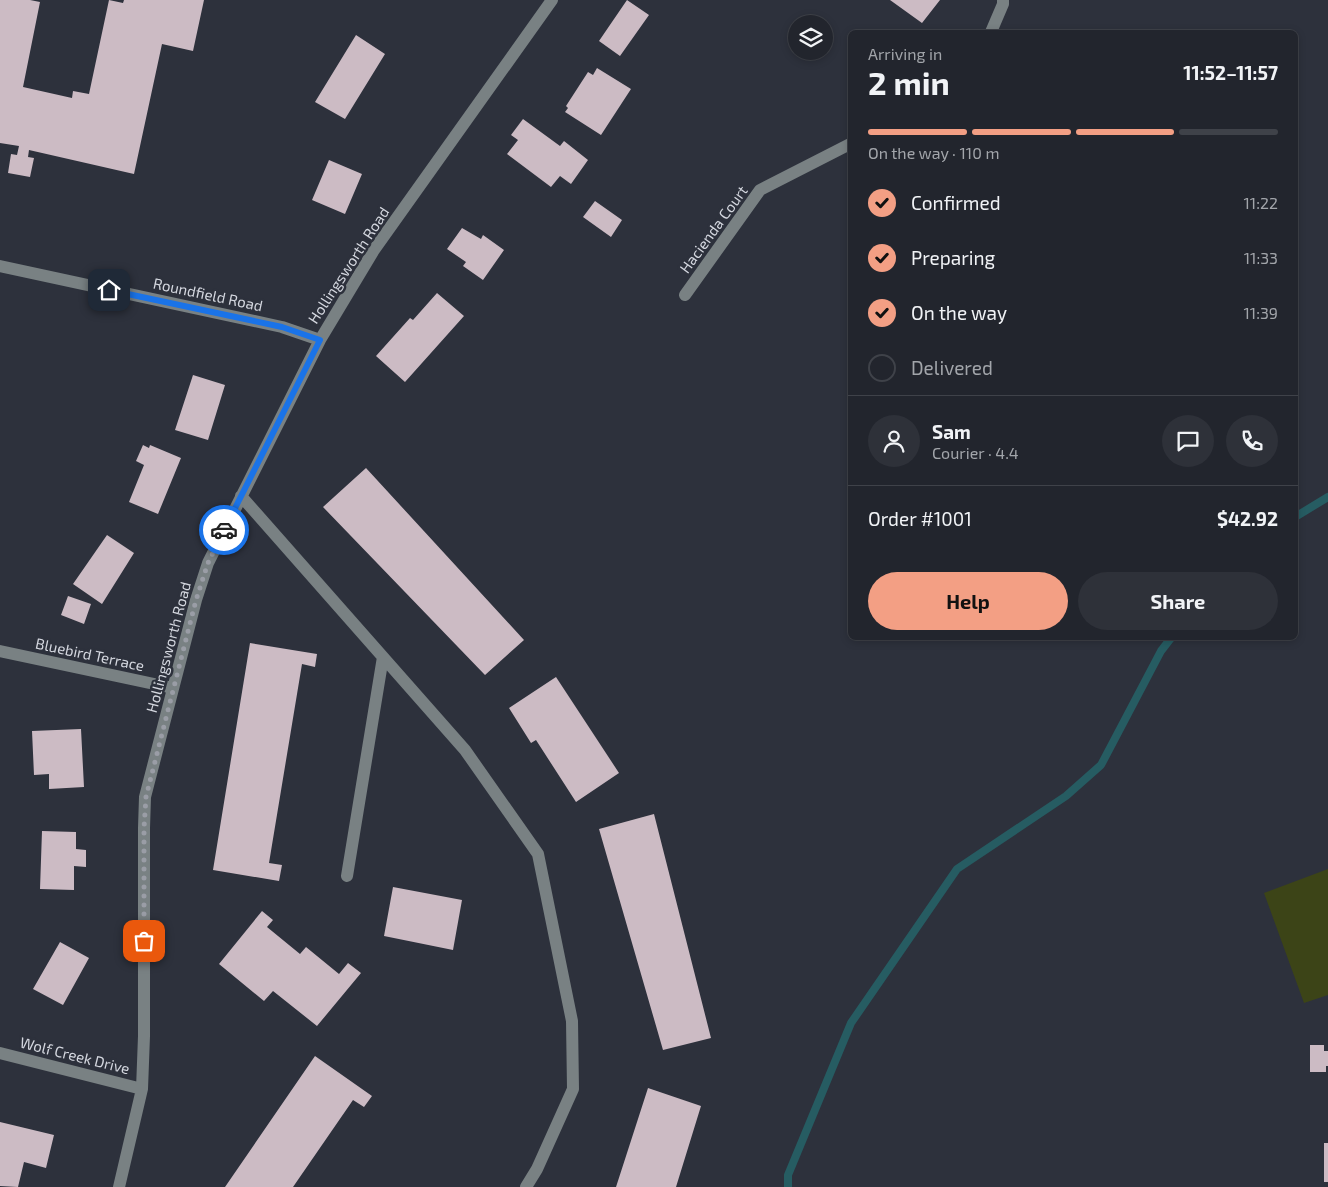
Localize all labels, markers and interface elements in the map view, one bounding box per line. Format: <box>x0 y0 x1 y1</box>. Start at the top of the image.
map controls <box>788 15 833 60</box>
button: layers <box>788 15 833 60</box>
text: Arriving in <box>868 44 942 63</box>
text: 11:52–11:57 <box>1183 61 1278 84</box>
text: 2 min <box>868 63 950 101</box>
text: On the way · 110 m <box>868 143 999 162</box>
street label: Hacienda Court <box>675 182 751 276</box>
icon: check <box>868 189 896 217</box>
text: Confirmed <box>911 191 1001 214</box>
text: 11:22 <box>1244 193 1278 212</box>
street label: Hollingsworth Road <box>304 203 392 327</box>
icon: check <box>868 244 896 272</box>
text: Preparing <box>911 246 995 269</box>
text: 11:33 <box>1244 248 1278 267</box>
pin <box>88 269 130 311</box>
street label: Roundfield Road <box>152 274 264 314</box>
icon: home <box>95 276 123 304</box>
icon: check <box>868 299 896 327</box>
text: On the way <box>911 301 1007 324</box>
text: 11:39 <box>1243 303 1278 322</box>
text: Delivered <box>911 356 993 379</box>
button: person <box>868 415 920 467</box>
button: chat <box>1162 415 1214 467</box>
button: phone <box>1226 415 1278 467</box>
text: Sam <box>932 420 971 443</box>
text: Courier · 4.4 <box>932 443 1019 462</box>
courier <box>199 505 249 555</box>
text: Order #1001 <box>868 507 972 530</box>
text: $42.92 <box>1217 507 1278 530</box>
icon: car <box>210 516 238 544</box>
button: Help <box>868 572 1068 630</box>
button: Share <box>1078 572 1278 630</box>
street label: Hollingsworth Road <box>142 579 194 715</box>
street label: Bluebird Terrace <box>34 634 146 674</box>
pin <box>123 920 165 962</box>
icon: bag <box>130 927 158 955</box>
street label: Wolf Creek Drive <box>18 1033 132 1077</box>

